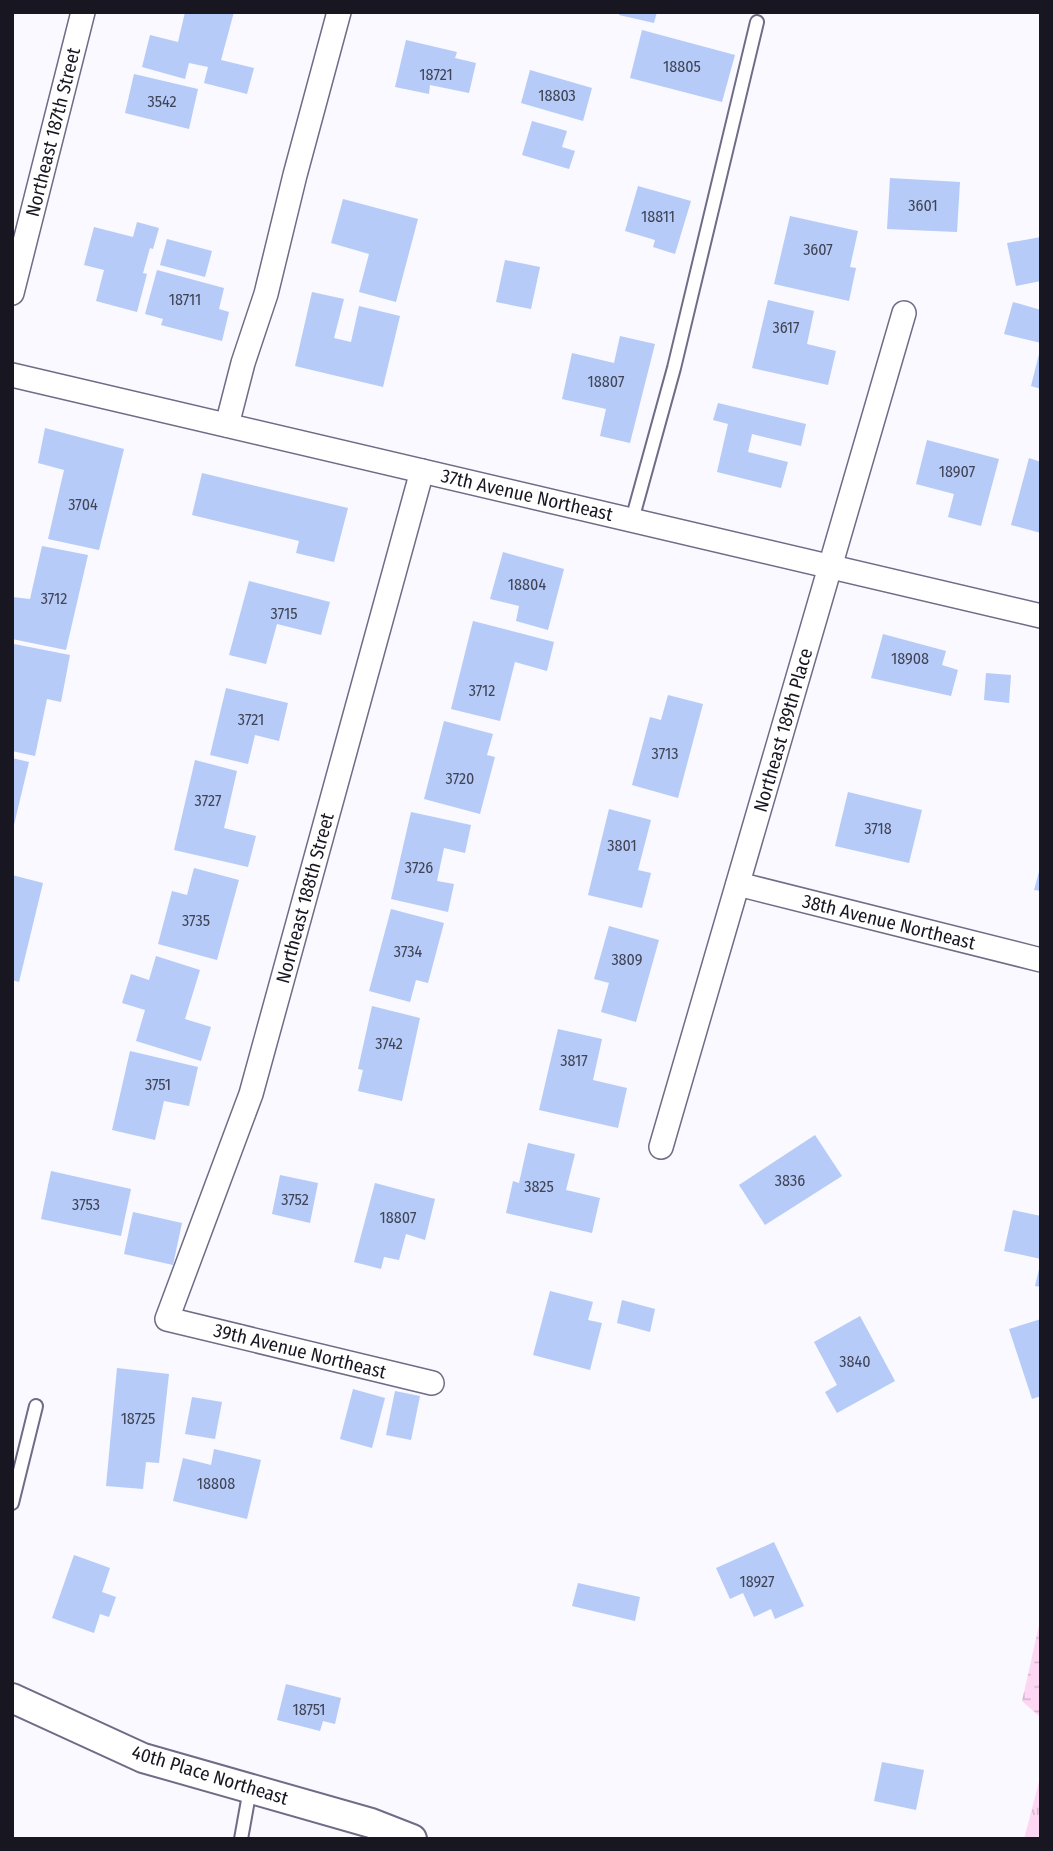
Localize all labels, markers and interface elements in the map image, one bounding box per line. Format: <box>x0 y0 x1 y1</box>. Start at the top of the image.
street label: Northeast 187th Street <box>21 44 85 219</box>
house number: 18805 <box>663 57 701 76</box>
house number: 18721 <box>419 65 453 84</box>
house number: 18803 <box>538 86 576 105</box>
house number: 3542 <box>147 92 177 111</box>
house number: 3601 <box>908 196 938 215</box>
house number: 18811 <box>641 207 675 226</box>
house number: 3607 <box>803 240 833 259</box>
house number: 18711 <box>169 290 201 309</box>
house number: 3617 <box>772 318 800 337</box>
house number: 18807 <box>588 372 625 391</box>
house number: 18907 <box>939 462 976 481</box>
street label: 37th Avenue Northeast <box>439 464 616 526</box>
house number: 3704 <box>68 495 98 514</box>
house number: 18804 <box>508 575 546 594</box>
house number: 3712 <box>41 589 67 608</box>
house number: 3715 <box>271 604 298 623</box>
street label: Northeast 189th Place <box>749 645 817 815</box>
house number: 18908 <box>891 649 929 668</box>
house number: 3712 <box>469 681 495 700</box>
house number: 3721 <box>238 710 264 729</box>
house number: 3713 <box>652 744 678 763</box>
house number: 3720 <box>446 769 474 788</box>
house number: 3727 <box>195 791 222 810</box>
street label: Northeast 188th Street <box>271 810 339 986</box>
house number: 3718 <box>864 819 892 838</box>
house number: 3801 <box>607 836 637 855</box>
house number: 3726 <box>405 858 433 877</box>
street label: 38th Avenue Northeast <box>800 889 979 955</box>
house number: 3735 <box>182 911 210 930</box>
house number: 3734 <box>394 942 422 961</box>
house number: 3809 <box>611 950 643 969</box>
house number: 3742 <box>375 1034 403 1053</box>
house number: 3817 <box>560 1051 588 1070</box>
house number: 3751 <box>145 1075 171 1094</box>
house number: 3836 <box>775 1171 805 1190</box>
house number: 3825 <box>524 1177 554 1196</box>
house number: 3752 <box>281 1190 309 1209</box>
house number: 3753 <box>72 1195 100 1214</box>
house number: 18807 <box>380 1208 417 1227</box>
street label: 39th Avenue Northeast <box>211 1318 389 1384</box>
house number: 3840 <box>839 1352 871 1371</box>
house number: 18725 <box>121 1409 155 1428</box>
house number: 18808 <box>197 1474 235 1493</box>
house number: 18927 <box>740 1572 775 1591</box>
house number: 18751 <box>292 1700 326 1719</box>
street label: 40th Place Northeast <box>129 1740 292 1810</box>

